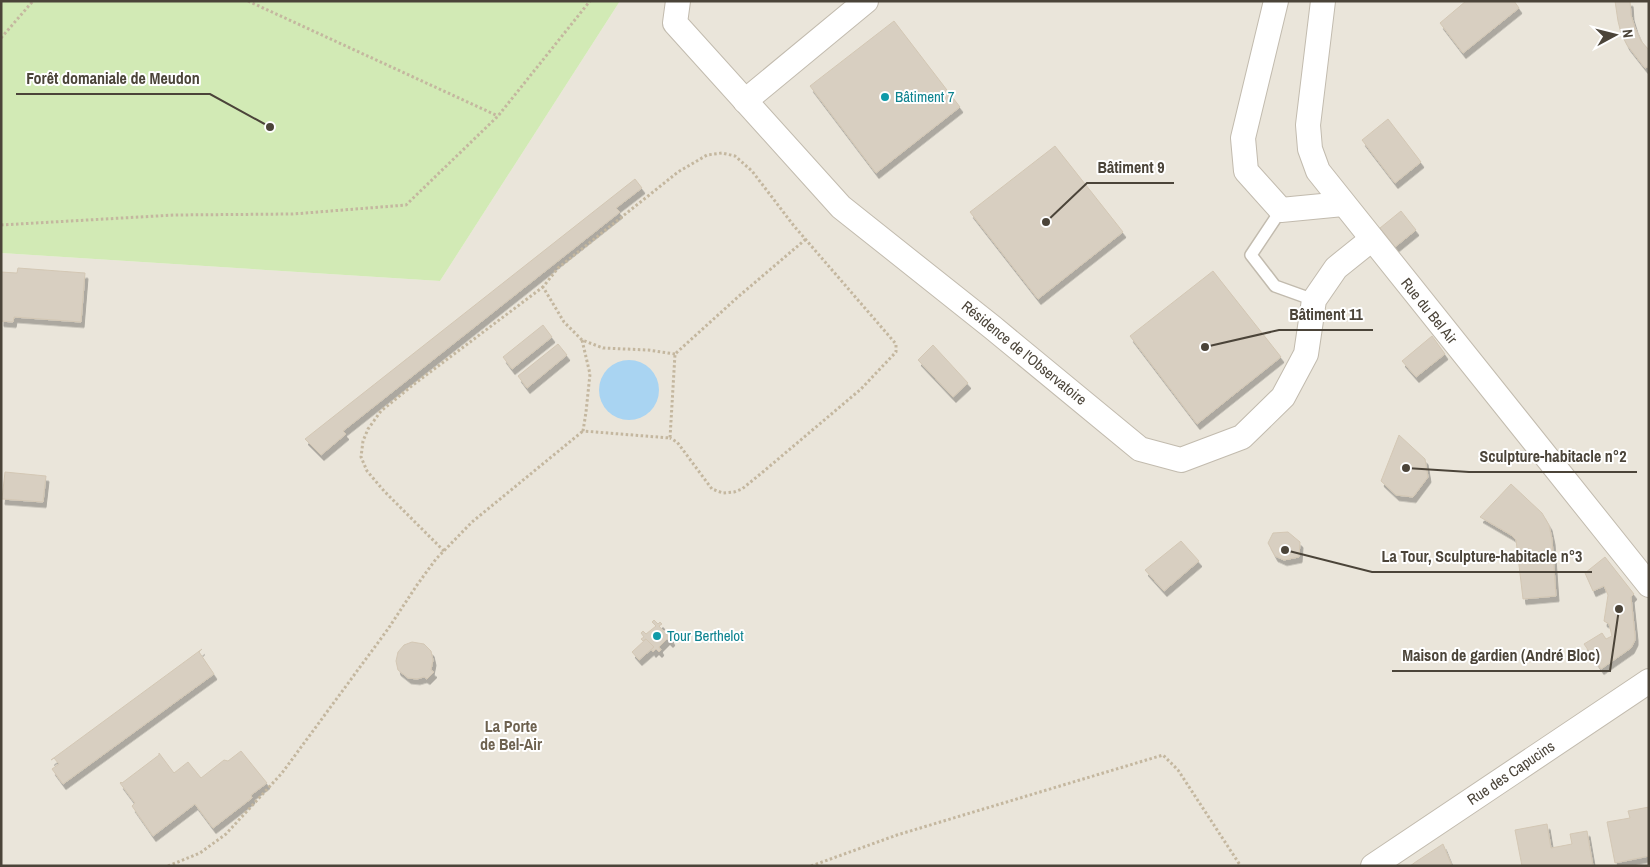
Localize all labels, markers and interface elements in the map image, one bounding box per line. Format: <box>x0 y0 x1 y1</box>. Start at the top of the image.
north arrow <box>1590 10 1640 60</box>
text: N <box>1618 28 1637 39</box>
callout: Forêt domaniale de Meudon <box>16 63 210 94</box>
text: Forêt domaniale de Meudon <box>26 67 200 89</box>
place label: Bâtiment 7 <box>895 86 955 107</box>
marker: Bâtiment 7 <box>879 91 891 103</box>
callout: Bâtiment 9 <box>1087 152 1174 183</box>
text: Bâtiment 9 <box>1097 156 1165 178</box>
street label: Rue du Bel Air <box>1396 273 1463 348</box>
street label: Résidence de l'Observatoire <box>957 296 1091 410</box>
callout: Bâtiment 11 <box>1279 299 1373 330</box>
text: Bâtiment 11 <box>1289 303 1364 325</box>
callout: Sculpture-habitacle n°2 <box>1469 441 1637 472</box>
text: Sculpture-habitacle n°2 <box>1479 445 1627 467</box>
callout: La Tour, Sculpture-habitacle n°3 <box>1372 541 1592 572</box>
text: La Tour, Sculpture-habitacle n°3 <box>1382 545 1582 567</box>
place label: Tour Berthelot <box>667 625 744 646</box>
marker: Tour Berthelot <box>651 630 663 642</box>
callout: Maison de gardien (André Bloc) <box>1392 640 1610 671</box>
text: Maison de gardien (André Bloc) <box>1402 644 1600 666</box>
district label: La Porte de Bel-Air <box>480 715 543 755</box>
street label: Rue des Capucins <box>1463 736 1559 810</box>

